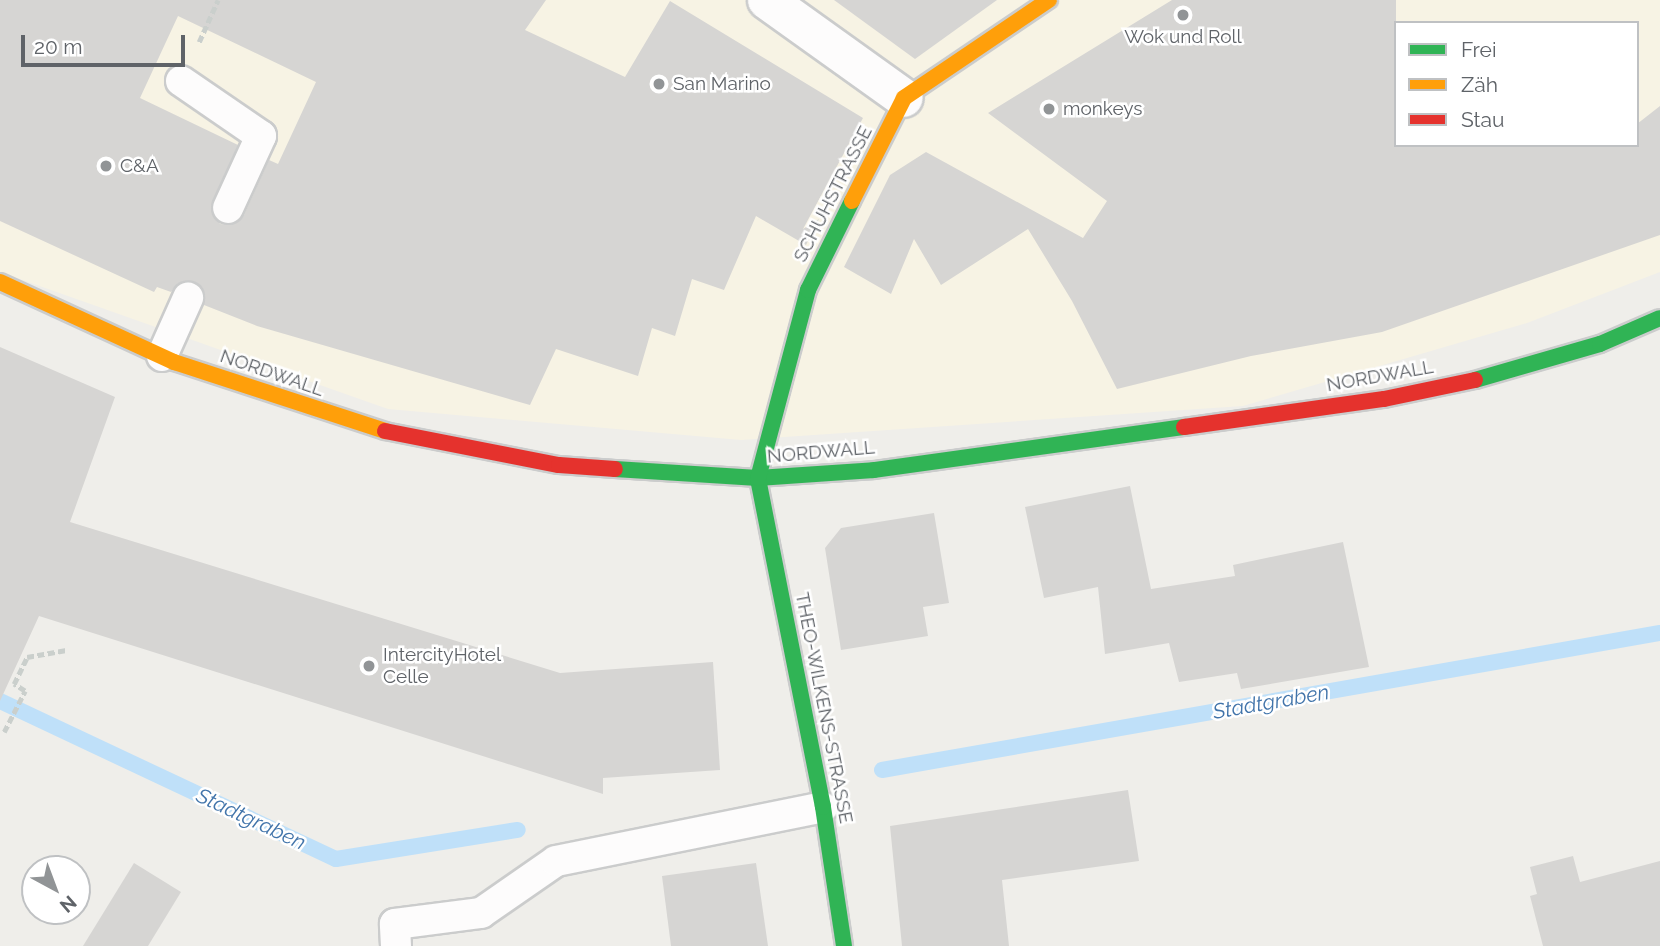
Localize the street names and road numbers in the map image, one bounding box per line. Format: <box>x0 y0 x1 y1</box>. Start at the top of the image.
street label: SCHUHSTRASSE <box>789 122 877 266</box>
street label: NORDWALL <box>217 345 327 401</box>
street label: NORDWALL <box>1325 355 1435 397</box>
street label: NORDWALL <box>766 436 876 468</box>
street label: THEO-WILKENS-STRASSE <box>790 591 858 825</box>

